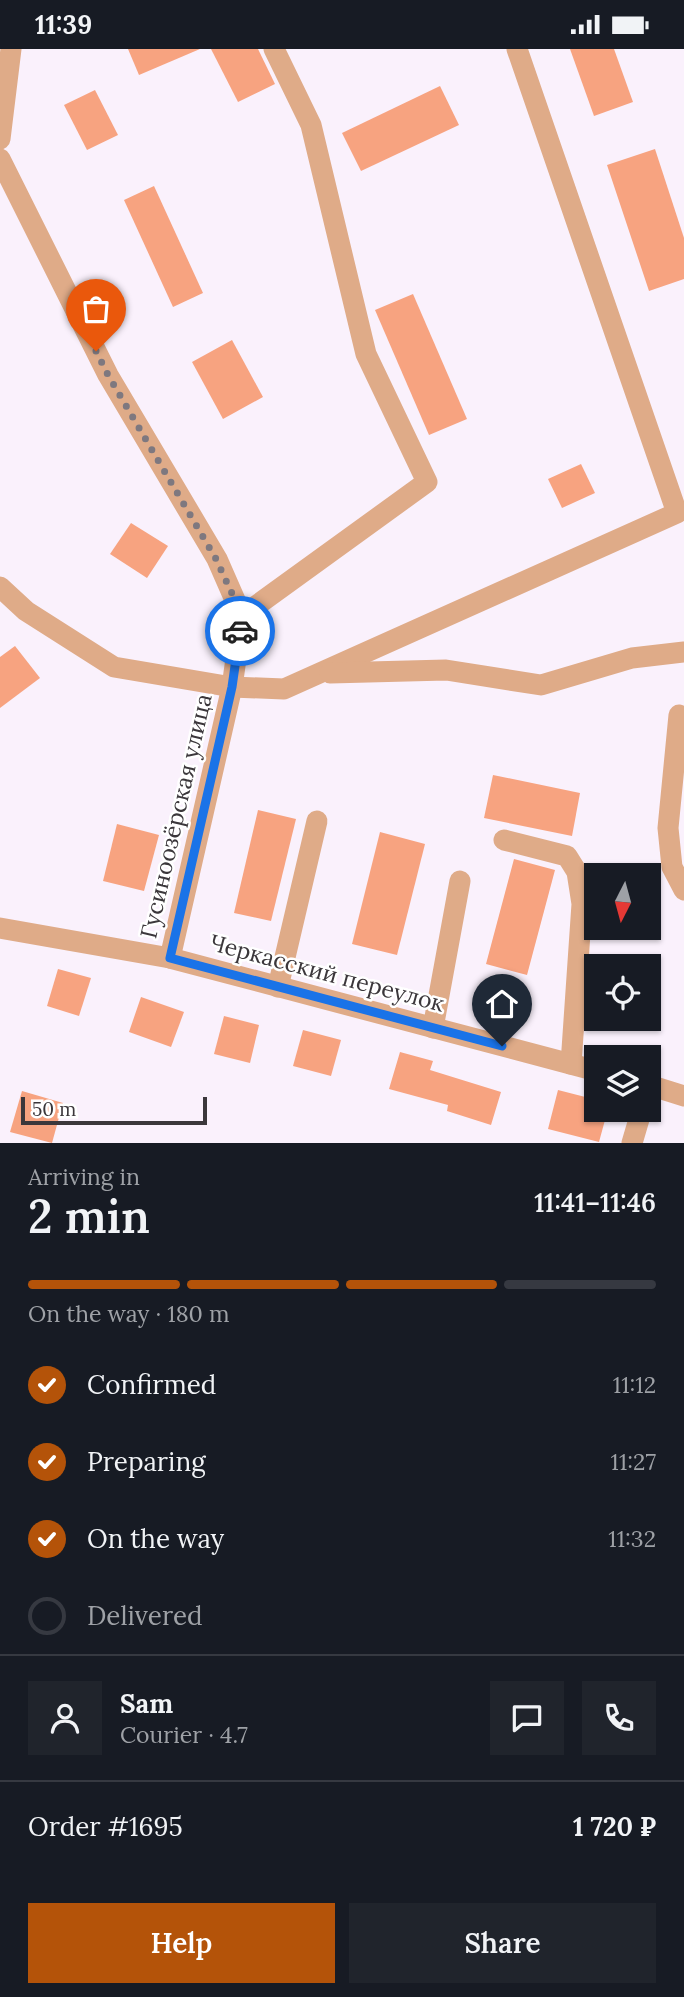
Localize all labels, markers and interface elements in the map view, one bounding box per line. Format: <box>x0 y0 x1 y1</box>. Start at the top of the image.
text: 11:39 <box>35 8 92 41</box>
pin <box>66 279 126 351</box>
icon: bag <box>77 290 115 328</box>
courier <box>205 596 275 666</box>
icon: car <box>221 612 259 650</box>
street label: Гусиноозёрская улица <box>133 691 218 941</box>
north arrow <box>584 863 662 940</box>
map controls <box>584 863 661 1122</box>
street label: Черкасский переулок <box>207 927 448 1018</box>
button: locate <box>584 954 661 1031</box>
pin <box>472 974 532 1046</box>
icon: home <box>483 985 521 1023</box>
button: layers <box>584 1045 661 1122</box>
scale bar <box>21 1094 206 1126</box>
text: 50 m <box>32 1097 76 1121</box>
text: Arriving in <box>28 1162 140 1191</box>
text: 11:41–11:46 <box>534 1186 656 1219</box>
text: 2 min <box>28 1187 150 1246</box>
text: On the way · 180 m <box>28 1299 229 1328</box>
icon: check <box>28 1366 66 1404</box>
text: Confirmed <box>87 1368 216 1401</box>
text: 11:12 <box>613 1370 656 1399</box>
icon: check <box>28 1443 66 1481</box>
text: Preparing <box>87 1445 206 1478</box>
text: 11:27 <box>611 1447 656 1476</box>
icon: check <box>28 1520 66 1558</box>
text: On the way <box>87 1522 224 1555</box>
text: 11:32 <box>608 1524 656 1553</box>
text: Delivered <box>87 1599 203 1632</box>
button: person <box>28 1681 102 1755</box>
button: chat <box>490 1681 564 1755</box>
button: phone <box>582 1681 656 1755</box>
text: Sam <box>120 1687 173 1720</box>
text: Courier · 4.7 <box>120 1720 248 1749</box>
text: Order #1695 <box>28 1810 183 1843</box>
text: 1 720 ₽ <box>573 1810 656 1843</box>
button: Help <box>28 1903 335 1983</box>
button: Share <box>349 1903 656 1983</box>

